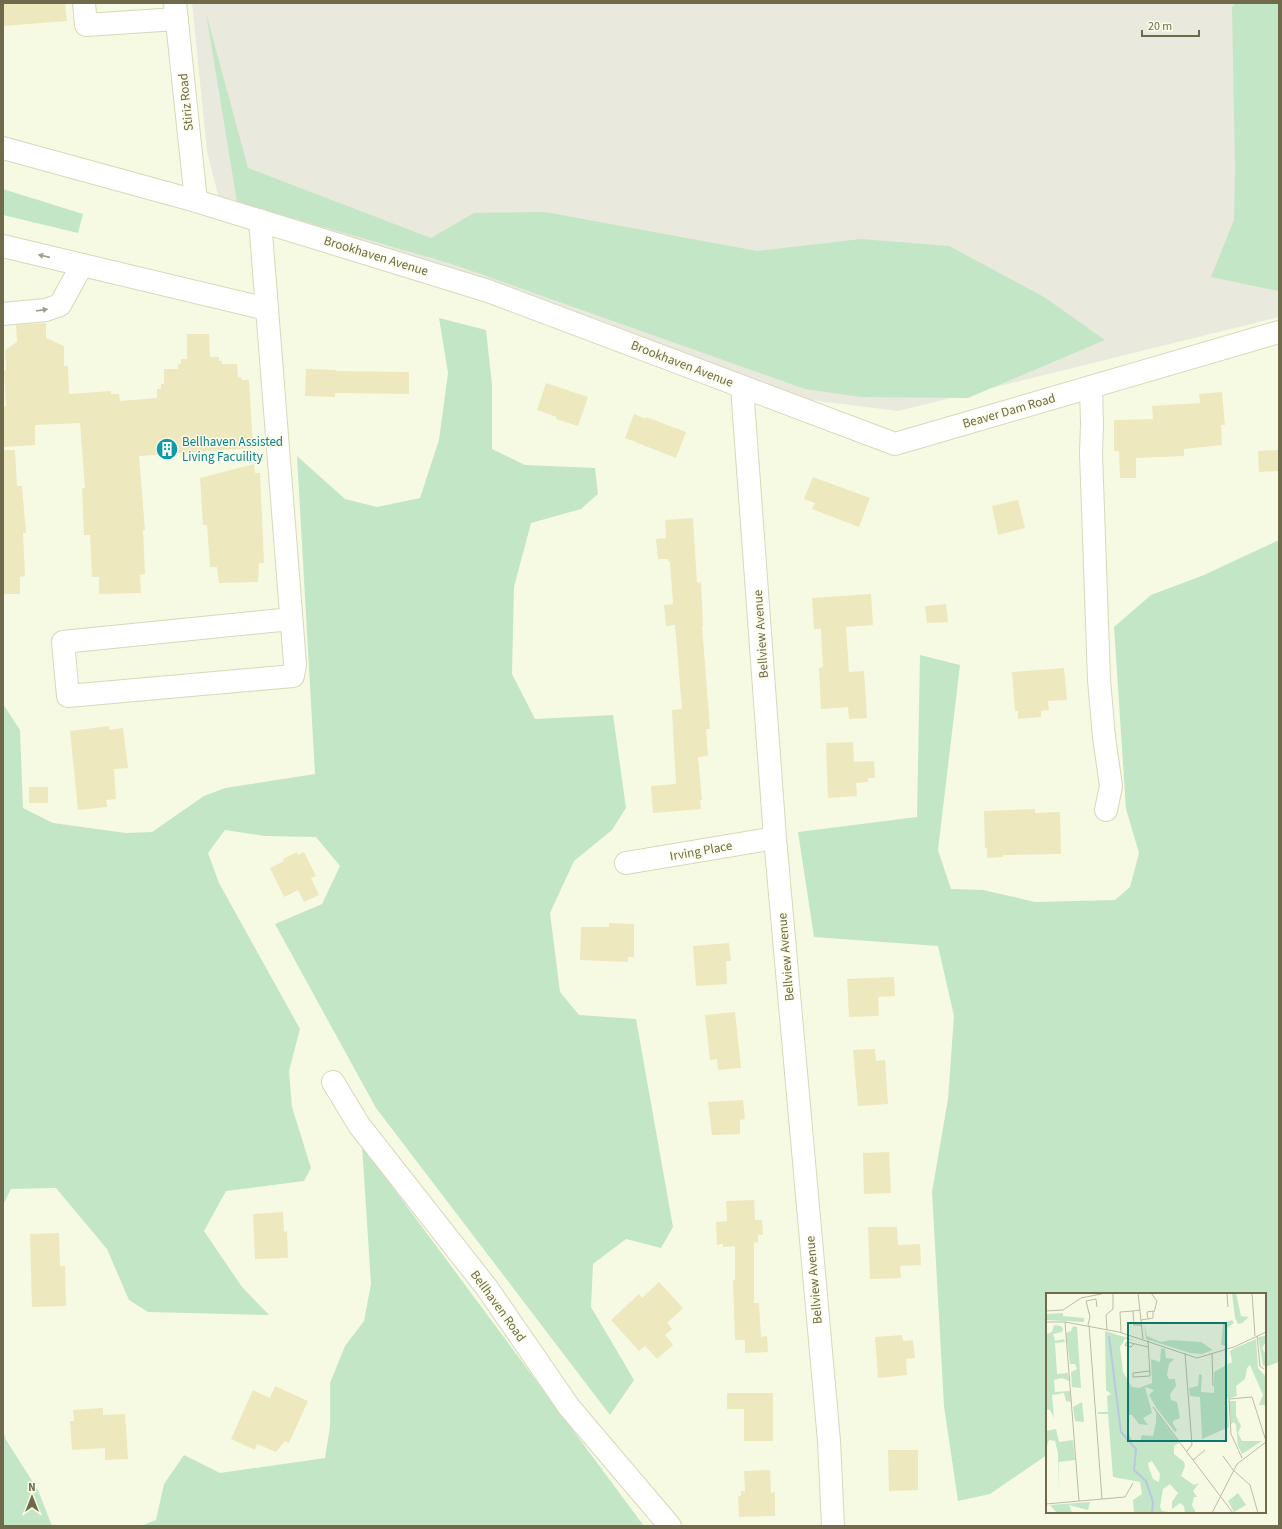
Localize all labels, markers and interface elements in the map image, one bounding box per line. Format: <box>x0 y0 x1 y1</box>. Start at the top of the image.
scale bar <box>1142 12 1199 38</box>
text: 20 m <box>1148 18 1172 35</box>
street label: Stiriz Road <box>174 72 198 132</box>
street label: Brookhaven Avenue <box>322 232 430 280</box>
one-way arrow <box>38 252 50 258</box>
one-way arrow <box>36 307 48 313</box>
street label: Brookhaven Avenue <box>628 336 736 392</box>
street label: Beaver Dam Road <box>960 389 1058 433</box>
place label: Bellhaven Assisted Living Facuility <box>182 433 283 466</box>
building icon: Bellhaven Assisted Living Facuility <box>154 436 180 462</box>
street label: Bellview Avenue <box>749 589 773 679</box>
street label: Irving Place <box>668 837 734 865</box>
street label: Bellview Avenue <box>773 912 799 1002</box>
street label: Bellview Avenue <box>801 1235 827 1325</box>
street label: Bellhaven Road <box>466 1267 530 1345</box>
inset map <box>1046 1293 1266 1513</box>
north arrow <box>12 1477 52 1517</box>
text: N <box>28 1480 36 1495</box>

